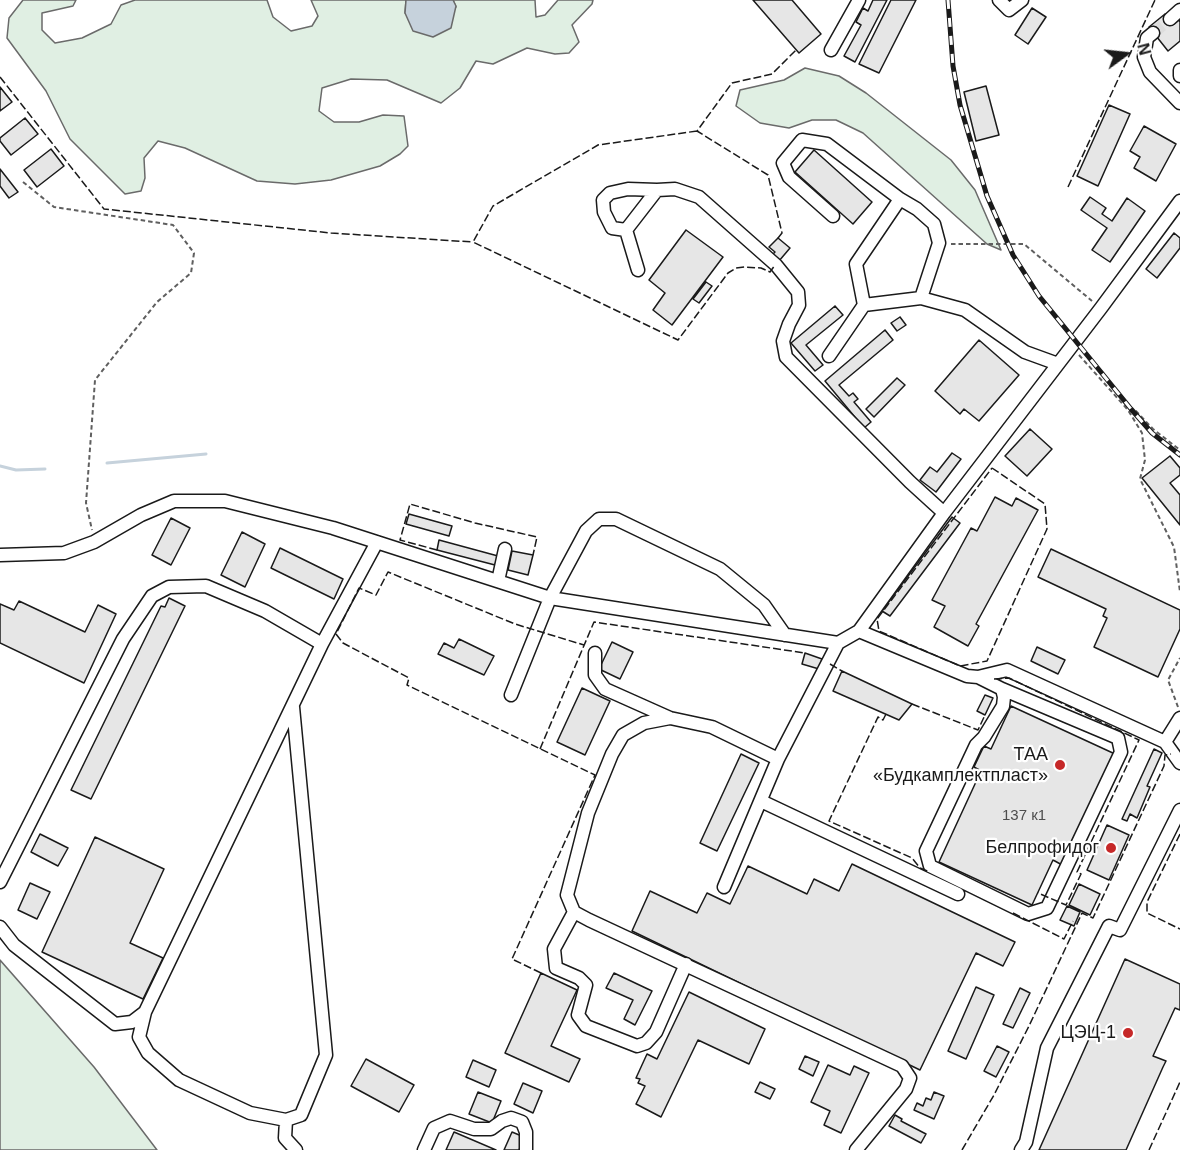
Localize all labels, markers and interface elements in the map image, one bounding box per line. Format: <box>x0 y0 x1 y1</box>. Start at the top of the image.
north arrow <box>1096 24 1156 84</box>
text: N <box>1134 41 1154 57</box>
place label: ТАА «Будкамплектпласт» <box>873 744 1048 786</box>
marker: ТАА «Будкамплектпласт» <box>1053 758 1067 772</box>
house number: 137 к1 <box>1002 807 1046 825</box>
place label: Белпрофидог <box>986 837 1099 859</box>
marker: Белпрофидог <box>1104 841 1118 855</box>
place label: ЦЭЦ-1 <box>1060 1022 1116 1044</box>
marker: ЦЭЦ-1 <box>1121 1026 1135 1040</box>

